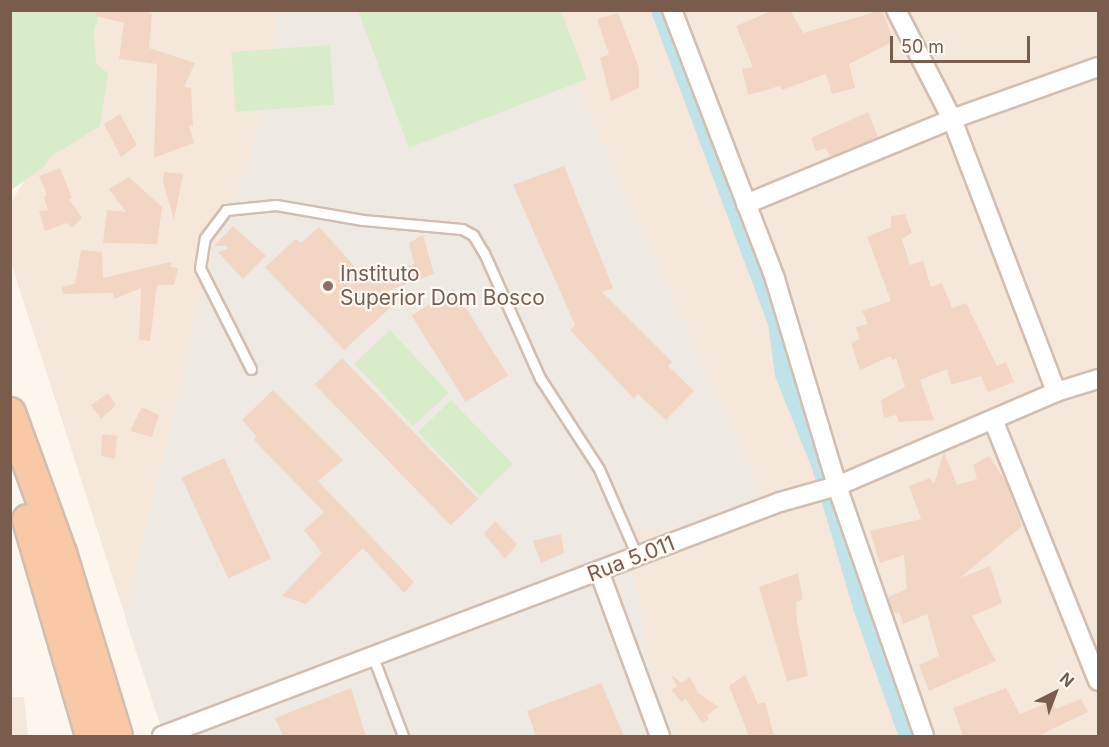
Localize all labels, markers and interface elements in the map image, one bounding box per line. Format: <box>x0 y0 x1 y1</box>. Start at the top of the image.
scale bar <box>893 24 1032 62</box>
text: 50 m <box>901 36 944 57</box>
place label: Instituto Superior Dom Bosco <box>340 261 545 311</box>
marker: Instituto Superior Dom Bosco <box>321 279 335 293</box>
street label: Rua 5.011 <box>584 531 678 587</box>
north arrow <box>1025 663 1085 723</box>
text: N <box>1056 668 1078 691</box>

